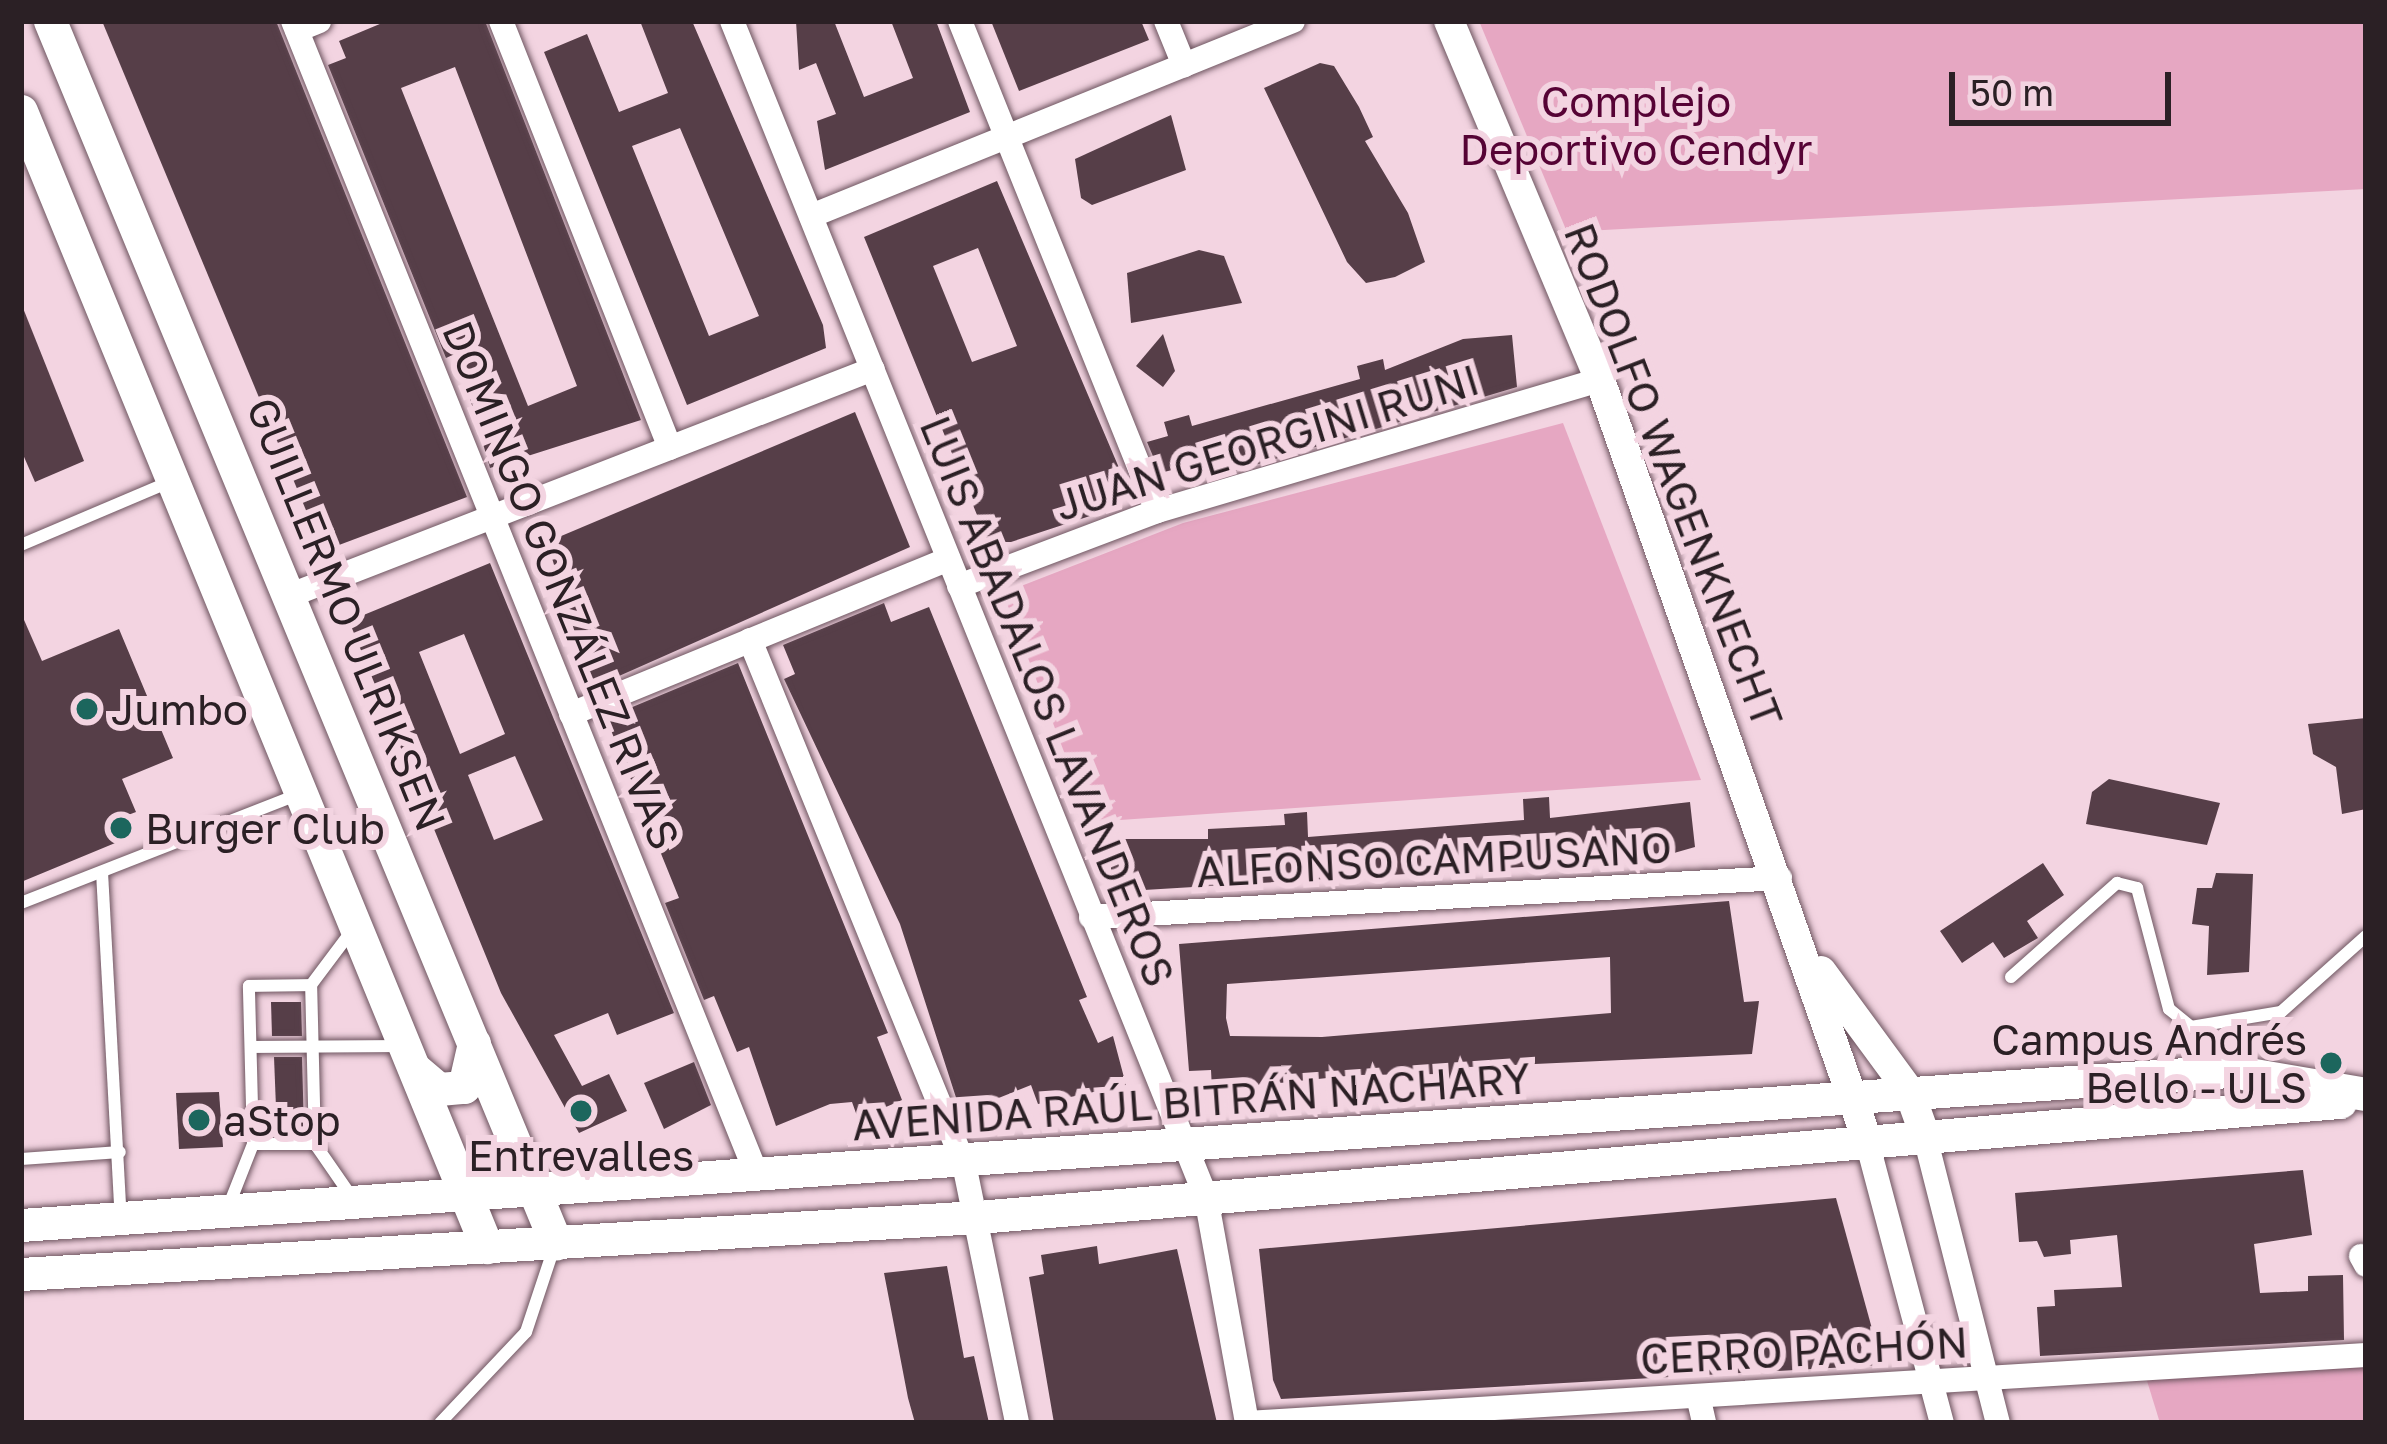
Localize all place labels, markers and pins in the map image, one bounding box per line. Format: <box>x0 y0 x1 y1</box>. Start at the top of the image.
place label: Jumbo <box>111 684 248 734</box>
marker: Jumbo <box>74 696 100 722</box>
place label: Burger Club <box>145 803 385 853</box>
marker: Burger Club <box>108 815 134 841</box>
place label: Campus Andrés Bello - ULS <box>1991 1014 2307 1112</box>
marker: Campus Andrés Bello - ULS <box>2318 1050 2344 1076</box>
place label: aStop <box>223 1095 341 1145</box>
marker: Entrevalles <box>568 1098 594 1124</box>
marker: aStop <box>186 1107 212 1133</box>
place label: Entrevalles <box>468 1130 694 1180</box>

